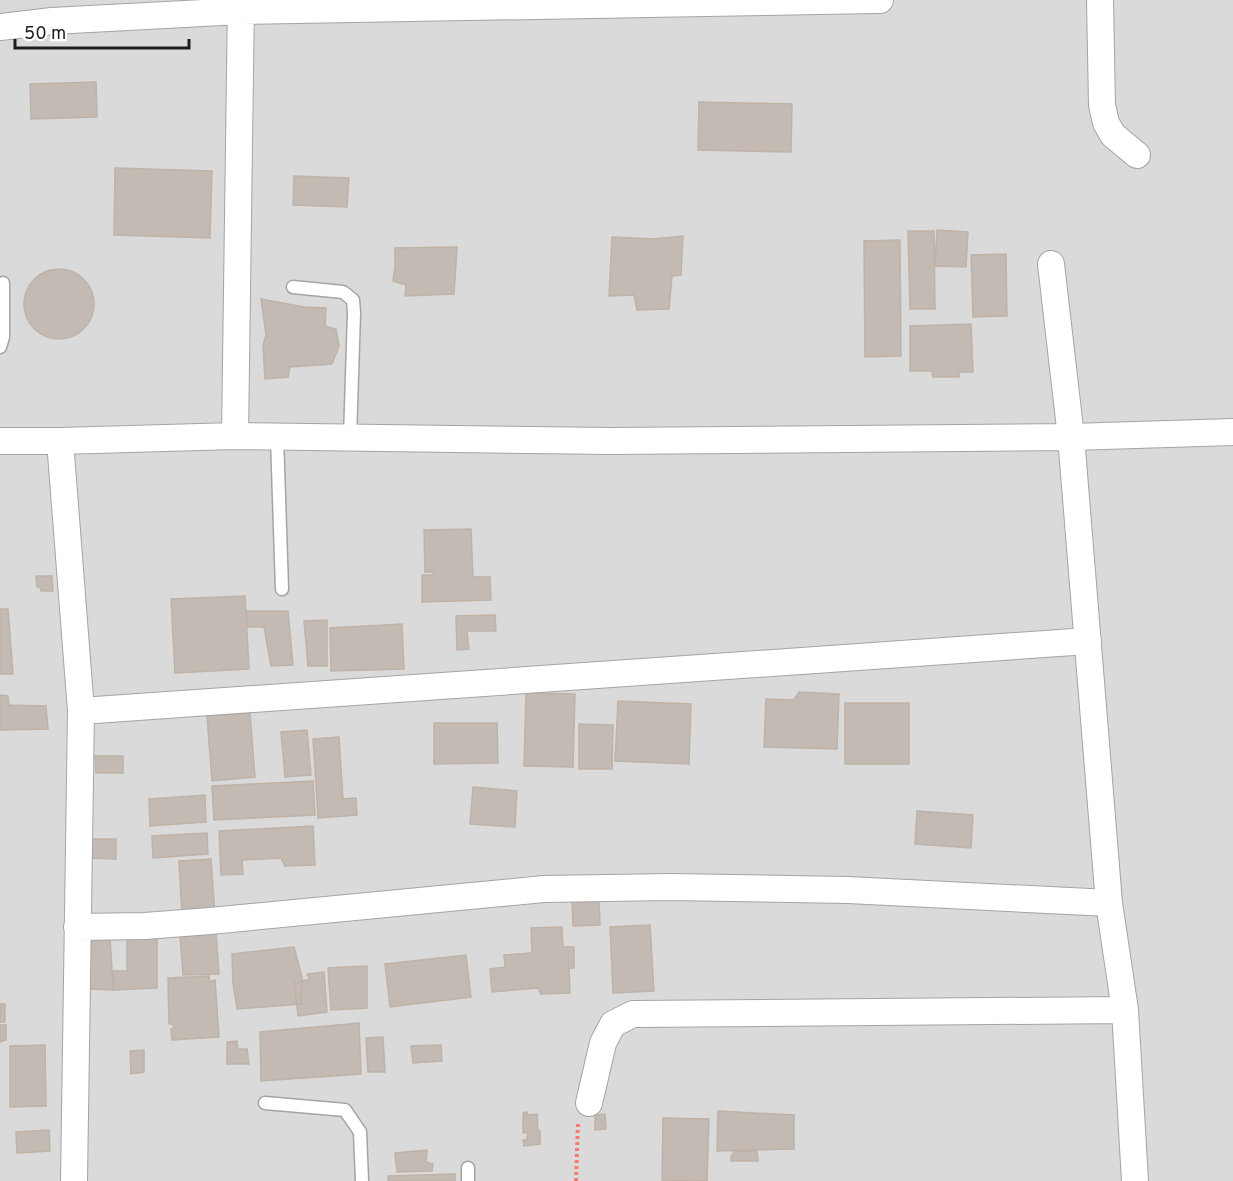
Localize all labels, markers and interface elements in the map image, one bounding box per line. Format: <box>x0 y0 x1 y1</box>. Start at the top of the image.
scale bar <box>15 12 189 50</box>
text: 50 m <box>24 23 66 46</box>

